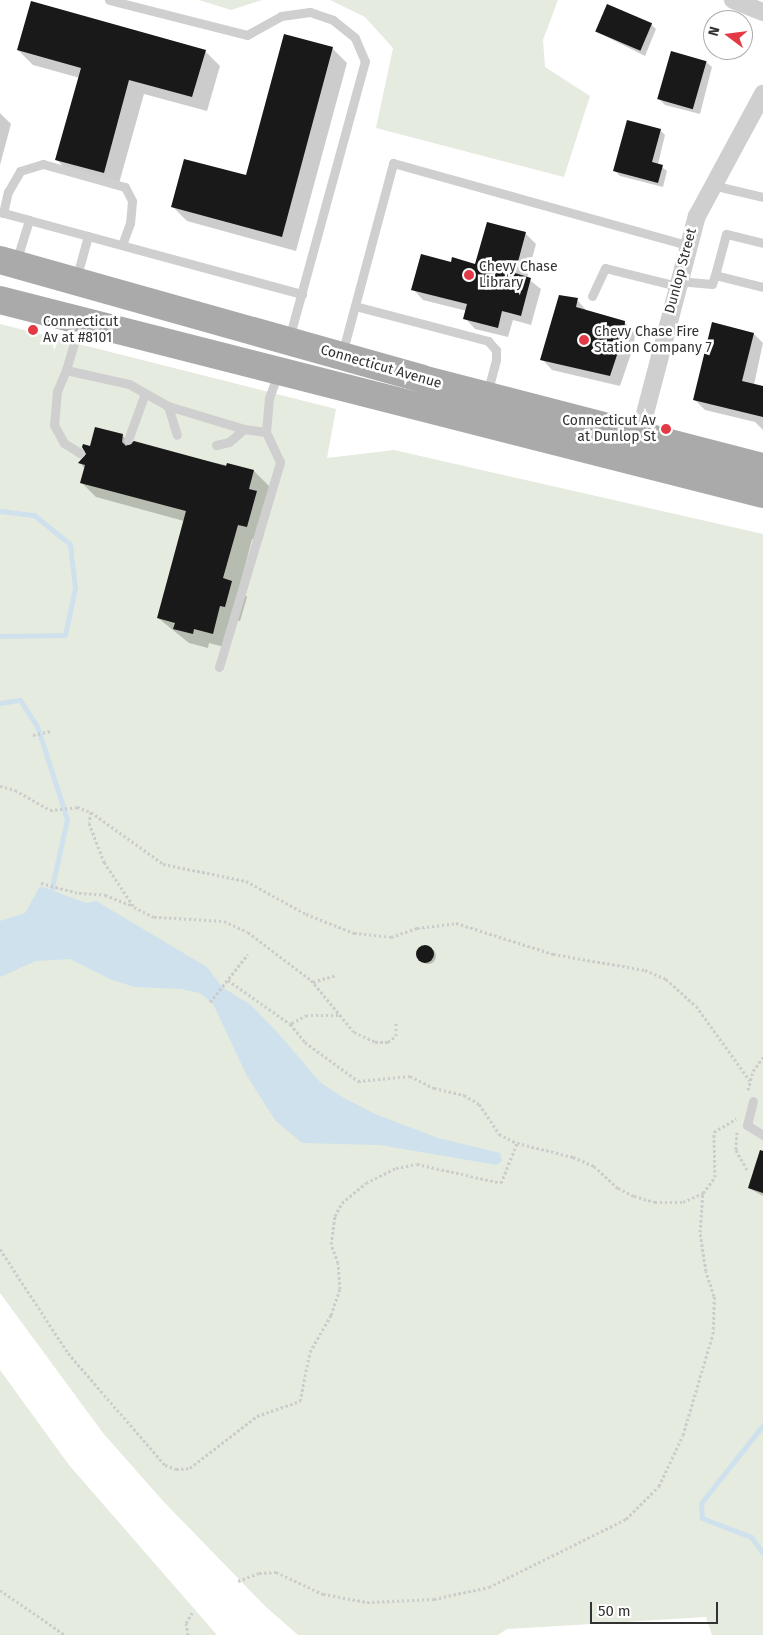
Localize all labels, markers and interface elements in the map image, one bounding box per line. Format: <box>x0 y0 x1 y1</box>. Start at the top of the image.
north arrow <box>703 10 753 60</box>
text: N <box>705 25 723 38</box>
street label: Dunlop Street <box>662 227 700 315</box>
place label: Chevy Chase Library <box>479 259 558 292</box>
marker: Chevy Chase Library <box>463 269 475 281</box>
place label: Connecticut Av at #8101 <box>43 314 118 347</box>
marker: Connecticut Av at #8101 <box>27 324 39 336</box>
place label: Chevy Chase Fire Station Company 7 <box>594 324 712 357</box>
marker: Chevy Chase Fire Station Company 7 <box>578 334 590 346</box>
street label: Connecticut Avenue <box>318 342 444 392</box>
place label: Connecticut Av at Dunlop St <box>562 413 656 446</box>
marker: Connecticut Av at Dunlop St <box>660 423 672 435</box>
scale bar <box>593 1592 720 1624</box>
text: 50 m <box>598 1602 631 1620</box>

